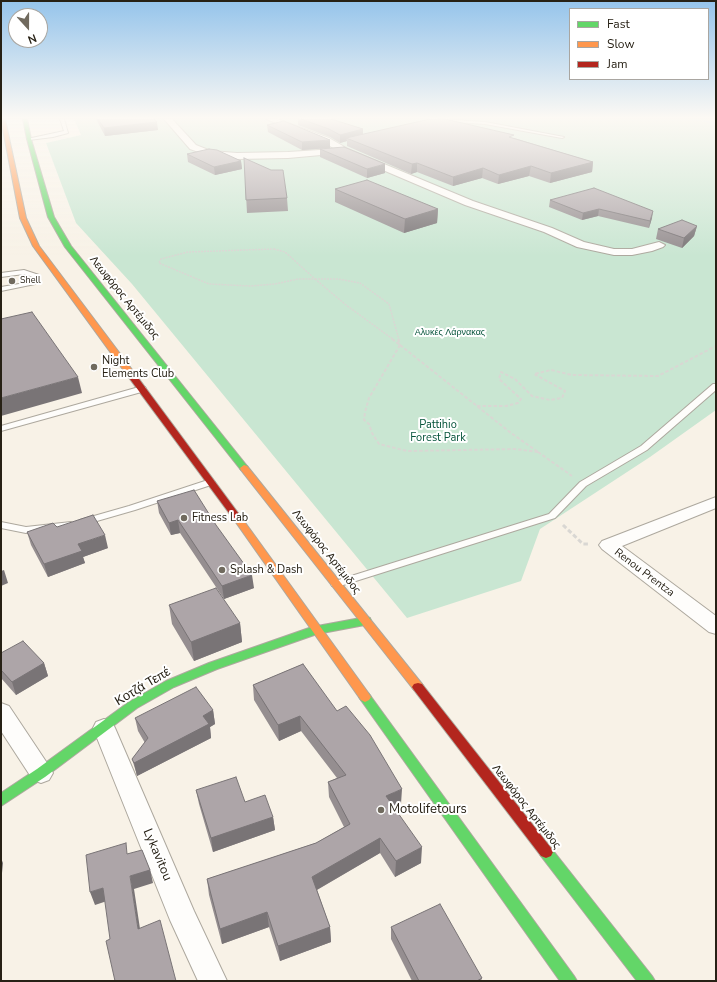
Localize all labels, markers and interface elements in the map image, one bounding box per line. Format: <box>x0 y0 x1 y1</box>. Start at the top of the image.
north arrow <box>8 8 48 48</box>
legend <box>569 8 709 80</box>
text: Fast <box>607 16 630 32</box>
text: N <box>26 30 39 47</box>
text: Slow <box>607 36 635 52</box>
text: Jam <box>607 56 628 72</box>
street label: Λεωφόρος Αρτέμιδος <box>86 254 162 342</box>
marker: Shell <box>7 276 17 286</box>
place label: Shell <box>20 276 41 286</box>
park label: Αλυκές Λάρνακας <box>415 328 485 338</box>
place label: Night Elements Club <box>102 354 174 380</box>
marker: Night Elements Club <box>89 362 99 372</box>
park label: Pattihio Forest Park <box>410 418 466 444</box>
street label: Λεωφόρος Αρτέμιδος <box>289 507 363 597</box>
place label: Fitness Lab <box>192 511 248 525</box>
marker: Fitness Lab <box>179 513 189 523</box>
street label: Renou Prentza <box>611 546 677 600</box>
place label: Splash & Dash <box>230 563 303 577</box>
marker: Splash & Dash <box>217 565 227 575</box>
street label: Κοτζά Τεπέ <box>112 664 174 710</box>
street label: Λεωφόρος Αρτέμιδος <box>489 762 563 852</box>
place label: Motolifetours <box>389 802 467 818</box>
marker: Motolifetours <box>376 805 386 815</box>
street label: Lykavitou <box>139 827 175 883</box>

